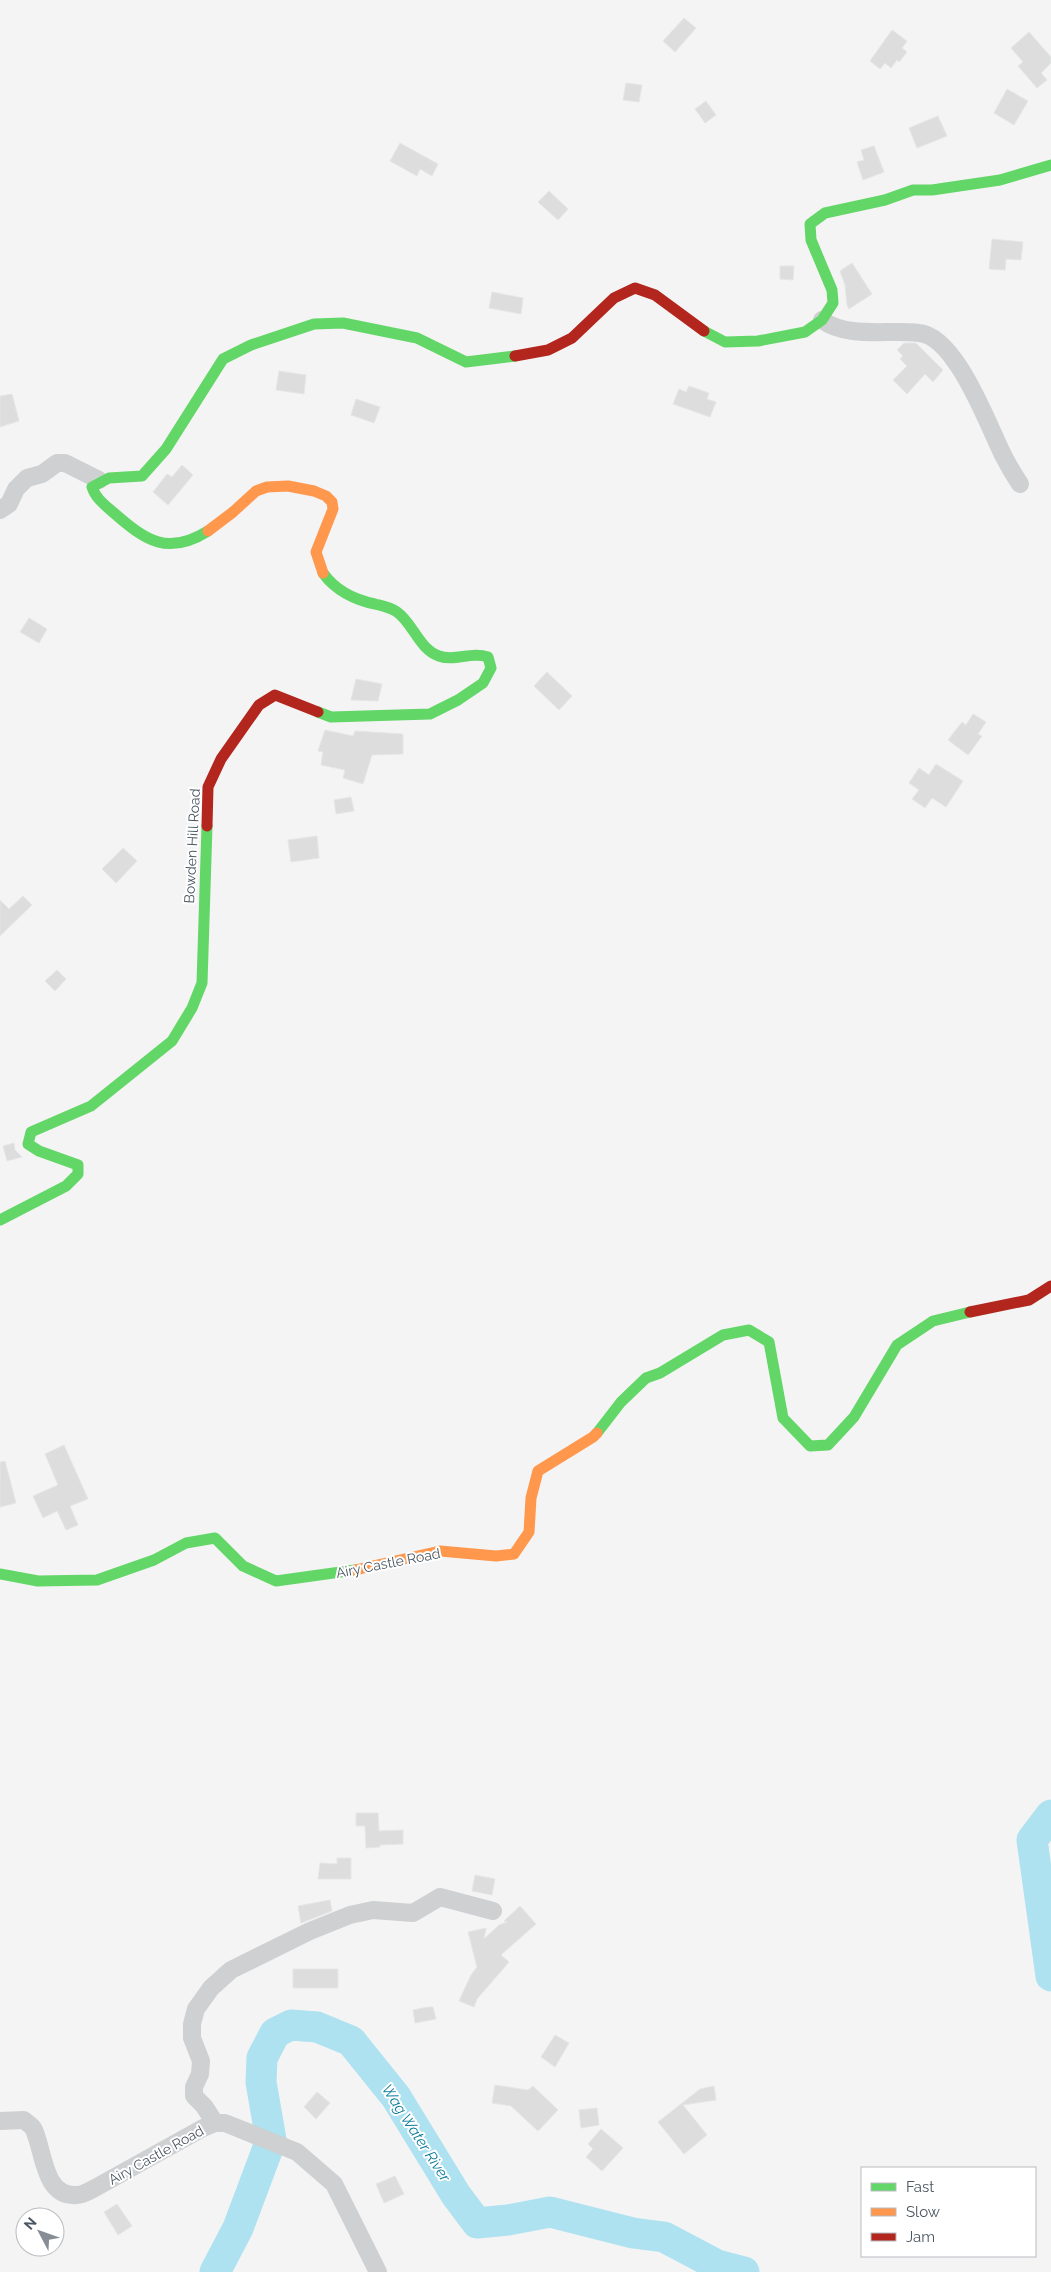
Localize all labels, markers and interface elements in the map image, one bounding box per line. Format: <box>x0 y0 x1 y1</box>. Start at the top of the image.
street label: Bowden Hill Road <box>181 788 203 904</box>
street label: Airy Castle Road <box>334 1545 442 1581</box>
water label: Wag Water River <box>378 2081 455 2186</box>
street label: Airy Castle Road <box>106 2122 206 2188</box>
legend <box>861 2167 1036 2257</box>
text: Fast <box>906 2178 934 2196</box>
text: Slow <box>906 2203 940 2221</box>
north arrow <box>15 2207 65 2257</box>
text: N <box>21 2214 40 2233</box>
text: Jam <box>906 2228 935 2246</box>

